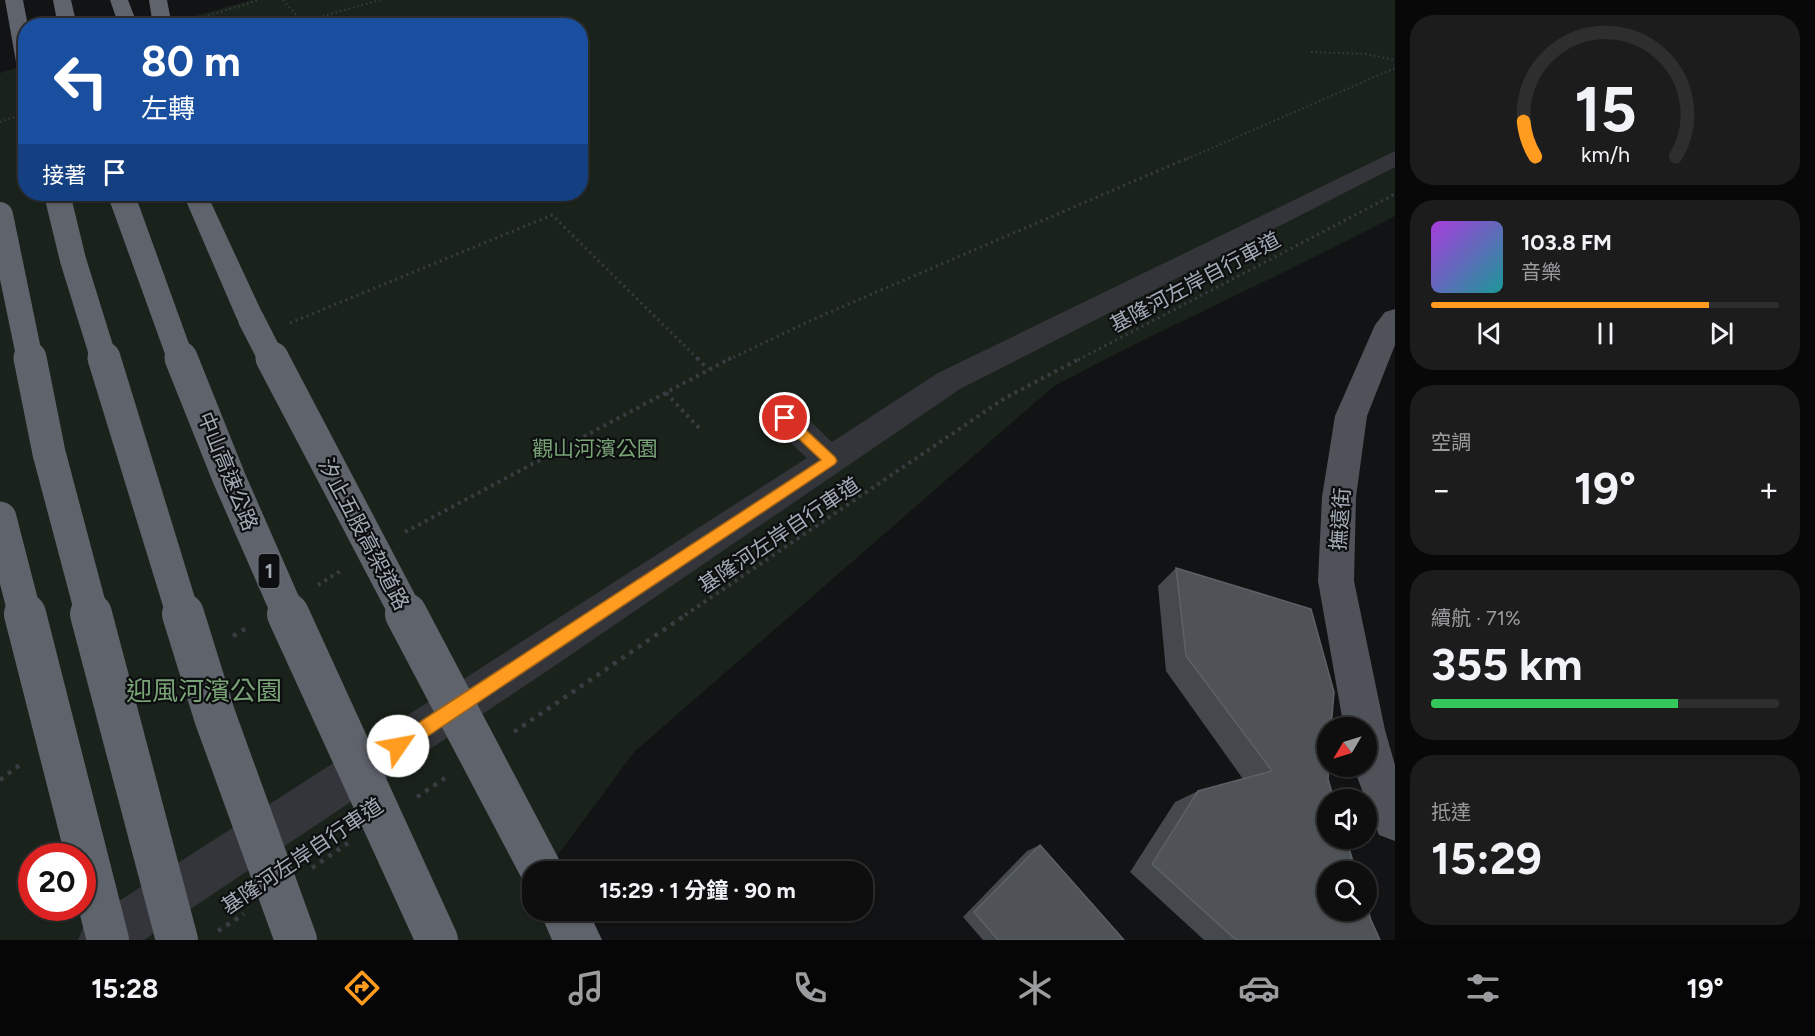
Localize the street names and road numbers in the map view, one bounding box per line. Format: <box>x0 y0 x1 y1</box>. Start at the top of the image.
street label: 基隆河左岸自行車道 <box>1106 227 1284 337</box>
street label: 中山高速公路 <box>193 408 263 534</box>
street label: 汐止五股高架道路 <box>314 454 414 614</box>
street label: 基隆河左岸自行車道 <box>694 472 864 598</box>
street label: 撫遠街 <box>1325 487 1355 551</box>
road number: 1 <box>258 554 280 588</box>
street label: 基隆河左岸自行車道 <box>217 793 387 919</box>

